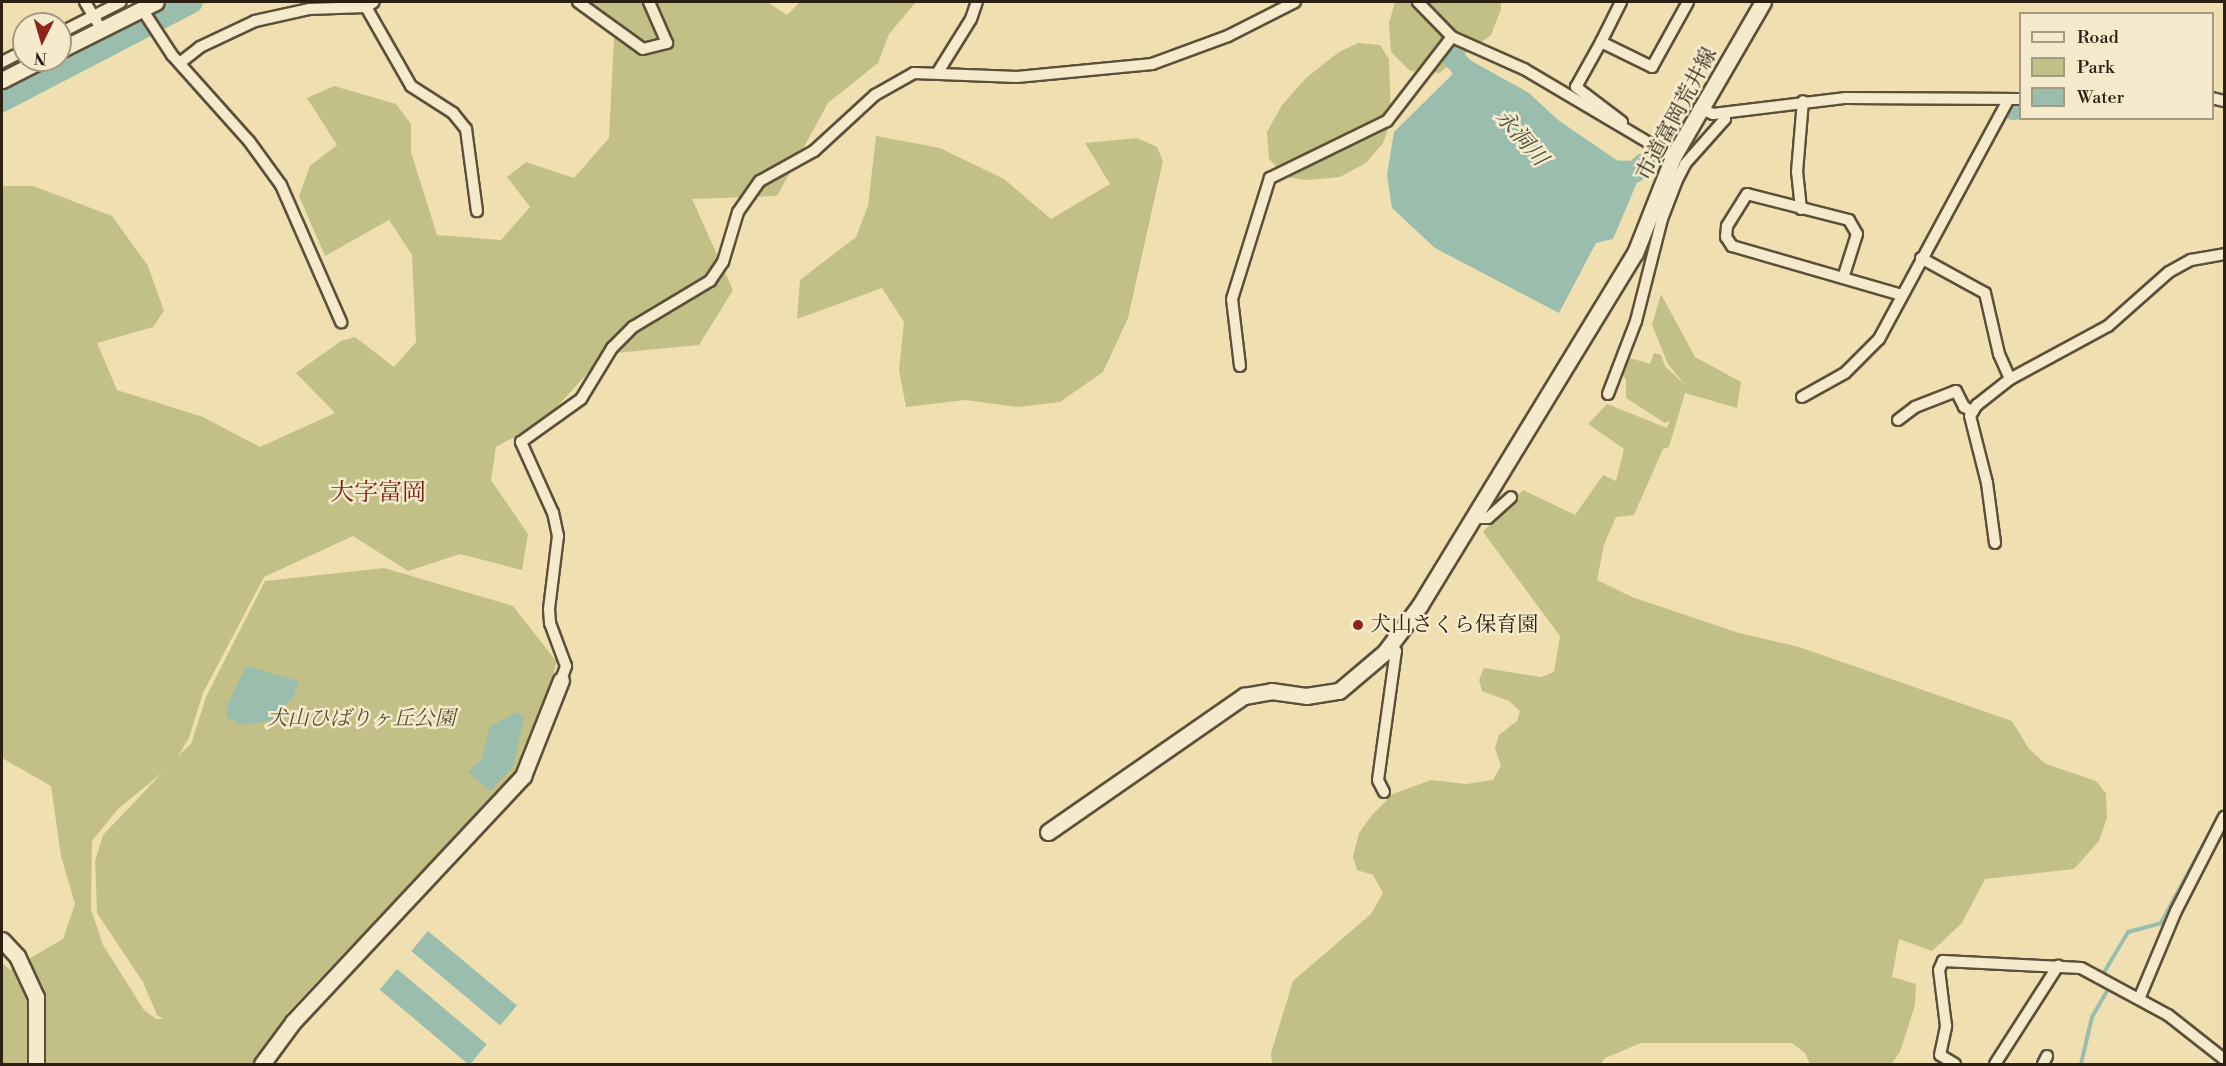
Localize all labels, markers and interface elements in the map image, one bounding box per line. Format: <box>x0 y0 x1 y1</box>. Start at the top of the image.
north arrow <box>12 12 72 72</box>
legend <box>2019 12 2214 120</box>
text: Road <box>2077 26 2119 49</box>
street label: 市道富岡荒井線 <box>1631 43 1723 185</box>
text: N <box>33 47 48 68</box>
text: Park <box>2077 56 2114 79</box>
text: Water <box>2077 86 2124 109</box>
water label: 永洞川 <box>1489 104 1553 172</box>
district label: 大字富岡 <box>330 480 426 508</box>
place label: 犬山さくら保育園 <box>1370 612 1538 638</box>
marker: 犬山さくら保育園 <box>1351 618 1365 632</box>
park label: 犬山ひばりヶ丘公園 <box>267 706 455 732</box>

